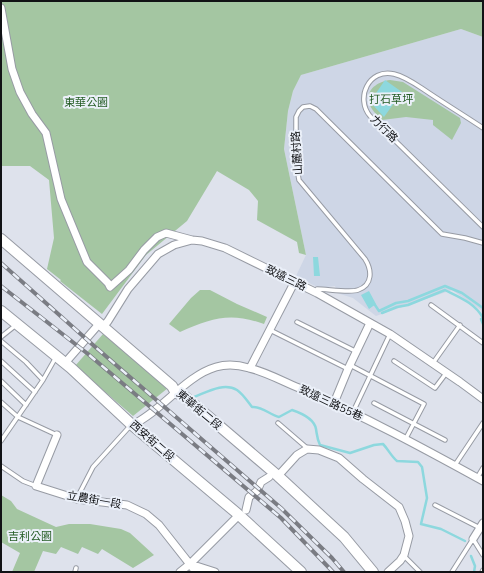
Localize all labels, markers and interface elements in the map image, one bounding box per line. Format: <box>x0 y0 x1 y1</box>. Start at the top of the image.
park label: 打石草坪 <box>369 92 413 107</box>
park label: 東華公園 <box>64 95 108 110</box>
street label: 力行路 <box>367 112 401 146</box>
street label: 山麓村路 <box>288 131 306 175</box>
street label: 致遠三路 <box>263 262 309 294</box>
street label: 致遠三路55巷 <box>297 382 365 424</box>
street label: 東華街二段 <box>173 387 225 433</box>
street label: 西安街二段 <box>126 417 178 465</box>
street label: 立農街一段 <box>66 488 122 512</box>
park label: 吉利公園 <box>8 529 52 544</box>

